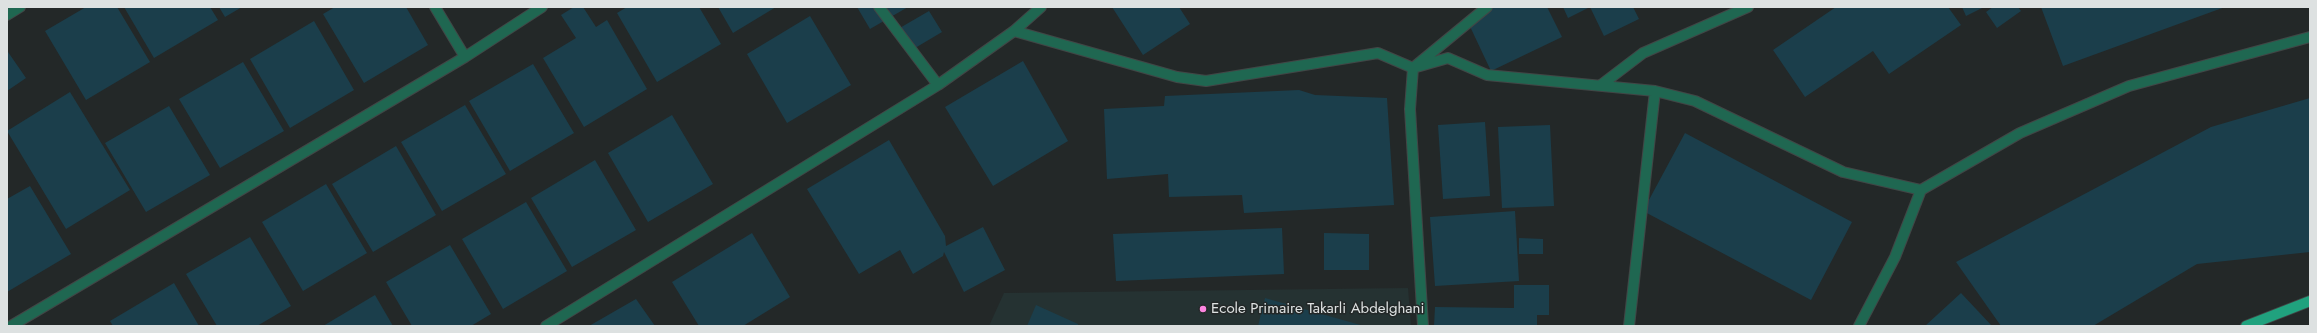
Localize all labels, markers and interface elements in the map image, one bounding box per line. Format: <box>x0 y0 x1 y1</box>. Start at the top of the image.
place label: Ecole Primaire Takarli Abdelghani <box>1211 300 1424 318</box>
marker: Ecole Primaire Takarli Abdelghani <box>1198 304 1208 314</box>

